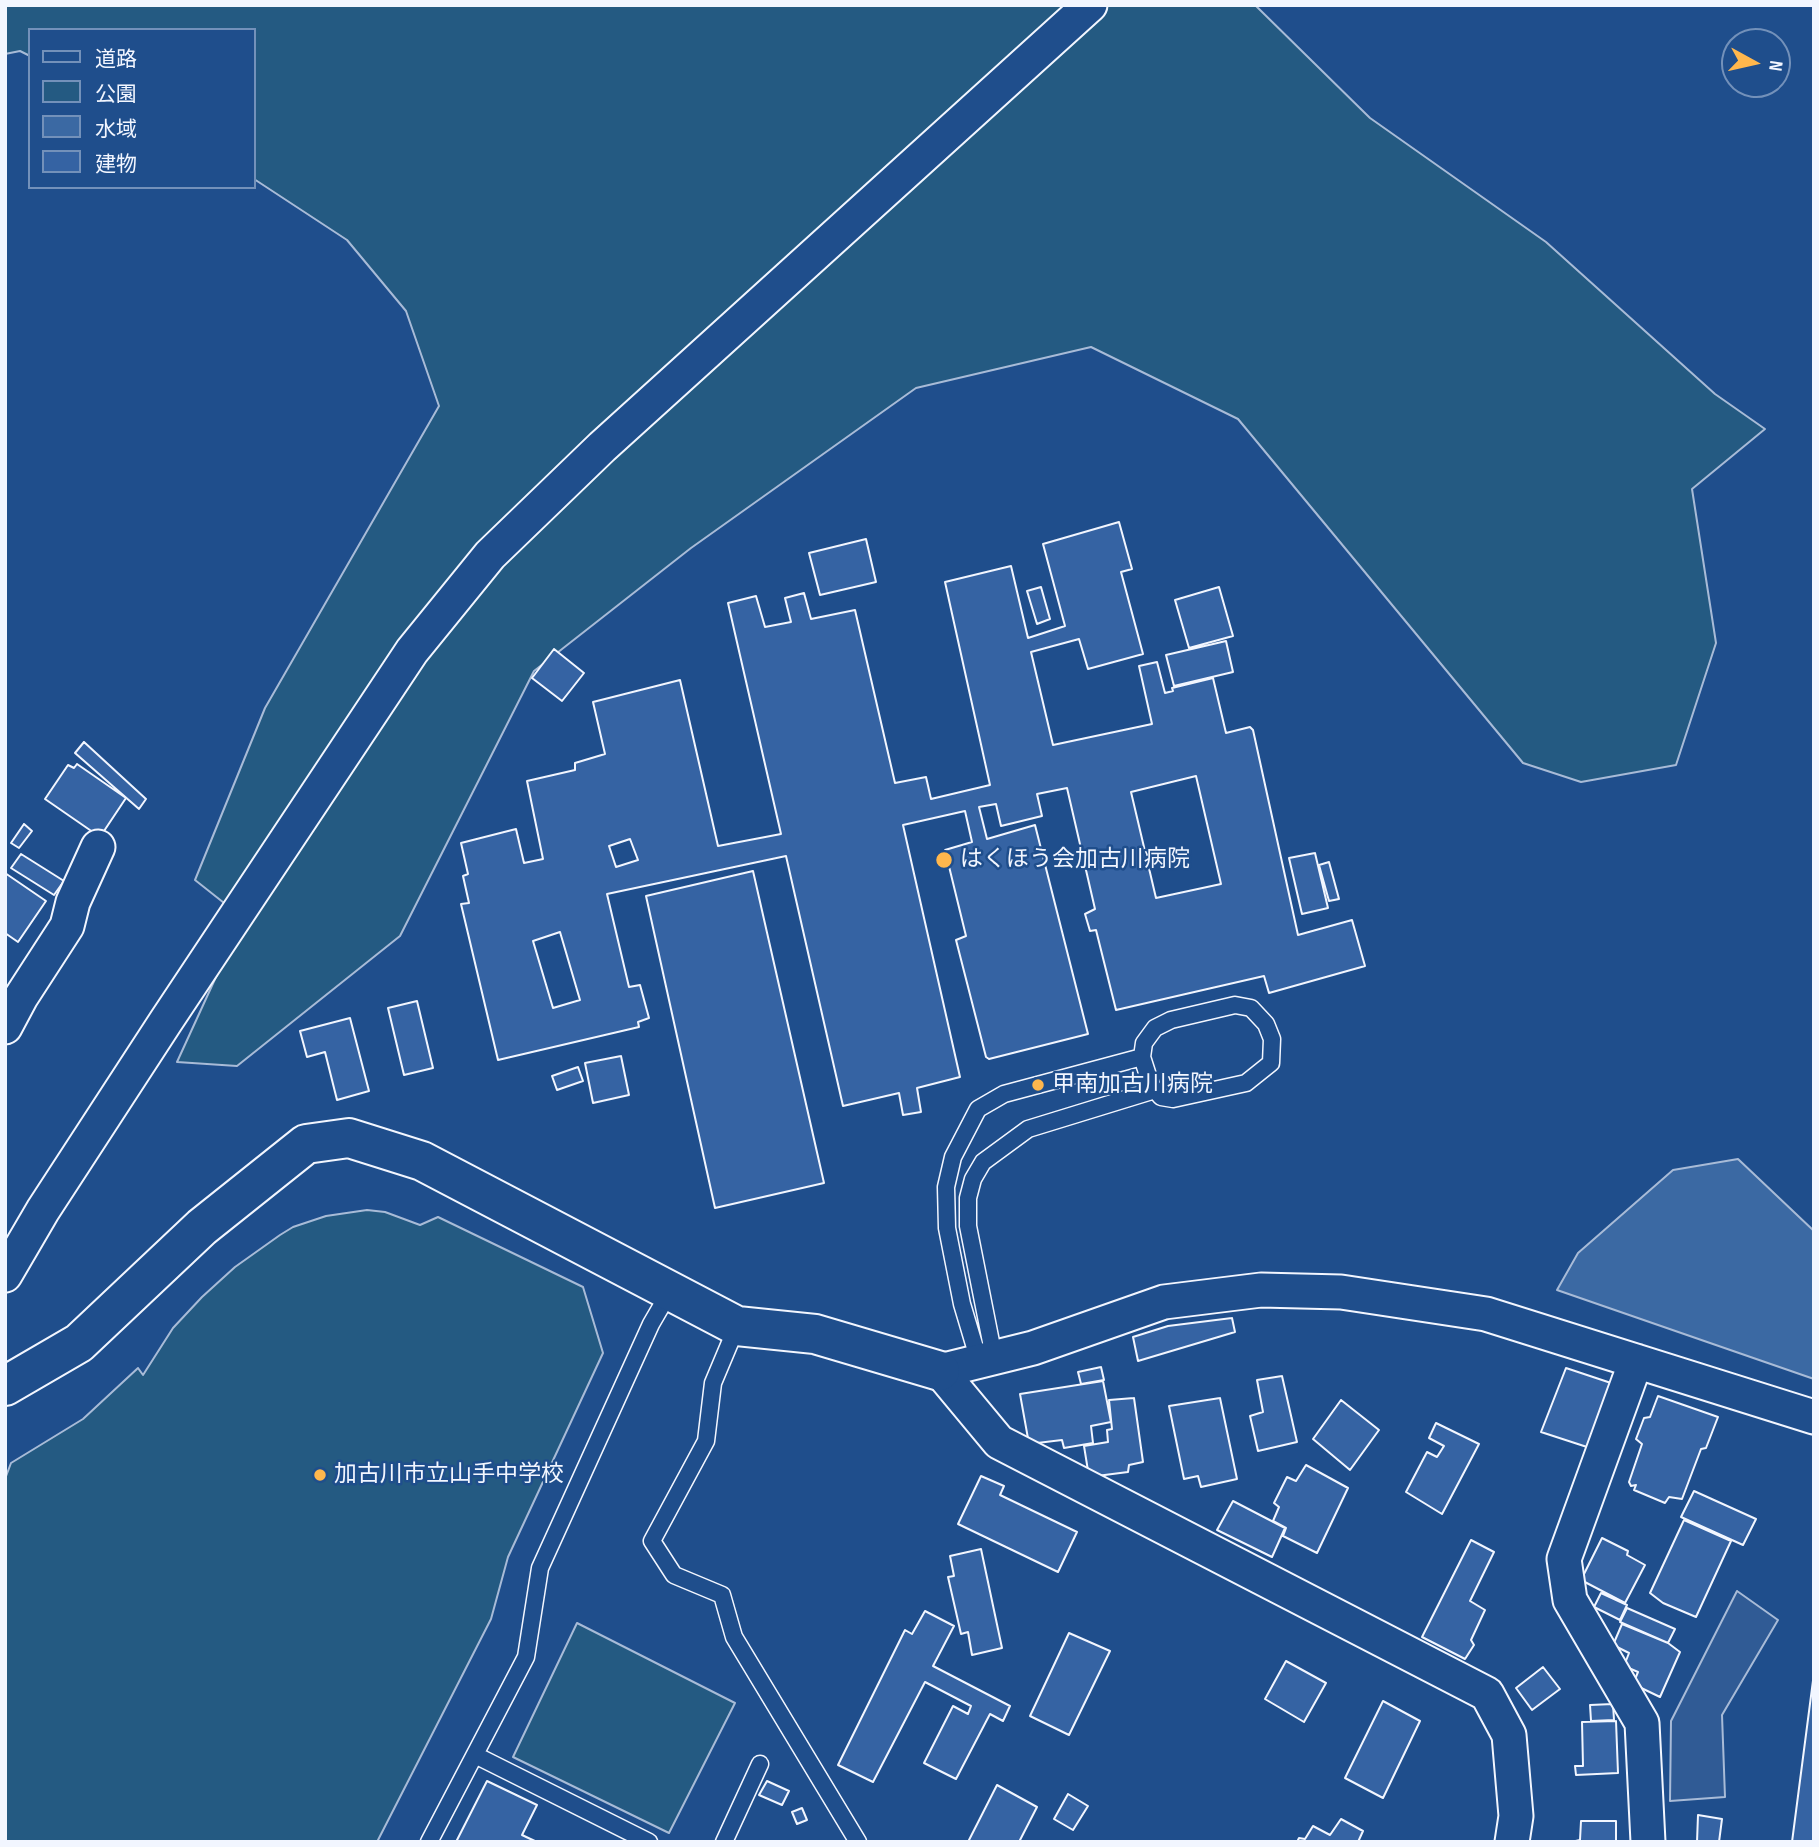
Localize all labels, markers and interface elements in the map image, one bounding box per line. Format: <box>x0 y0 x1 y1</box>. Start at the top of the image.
legend <box>28 28 256 189</box>
north arrow <box>1721 28 1791 98</box>
text: 道路 <box>95 47 137 72</box>
text: N <box>1763 59 1787 72</box>
text: 公園 <box>95 82 137 107</box>
text: 水域 <box>95 117 137 142</box>
text: 建物 <box>95 152 137 177</box>
place label: はくほう会加古川病院 <box>960 846 1190 874</box>
marker: はくほう会加古川病院 <box>934 850 954 870</box>
place label: 甲南加古川病院 <box>1052 1071 1213 1099</box>
marker: 甲南加古川病院 <box>1030 1077 1046 1093</box>
place label: 加古川市立山手中学校 <box>334 1461 564 1489</box>
marker: 加古川市立山手中学校 <box>312 1467 328 1483</box>

